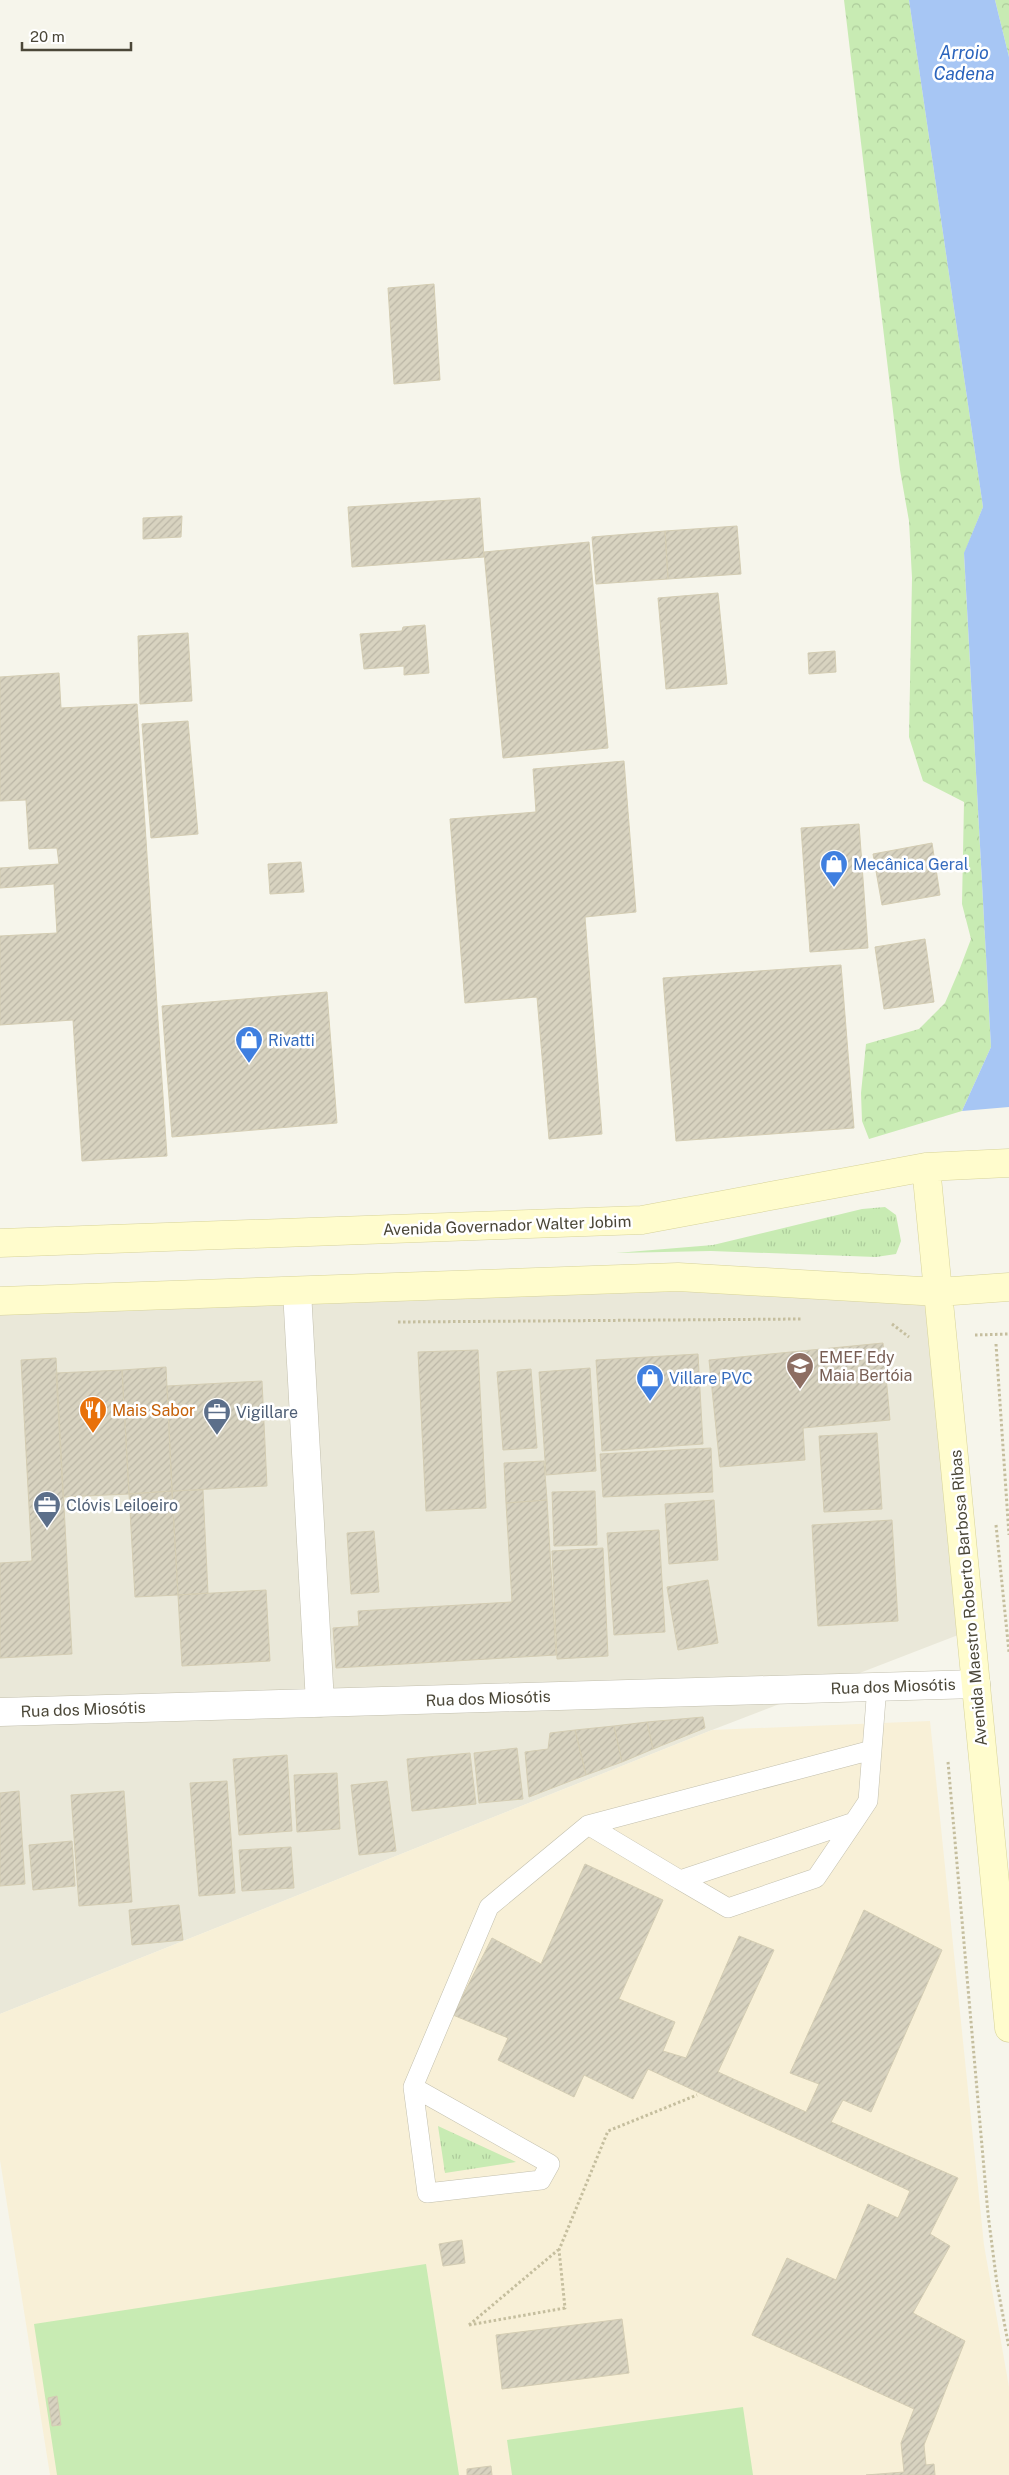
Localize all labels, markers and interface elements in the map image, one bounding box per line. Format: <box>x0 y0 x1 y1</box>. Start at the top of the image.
scale bar <box>22 20 131 52</box>
text: 20 m <box>30 28 65 45</box>
water label: Arroio Cadena <box>933 42 995 84</box>
shop icon: Mecânica Geral <box>819 849 849 888</box>
place label: Mecânica Geral <box>853 855 969 874</box>
shop icon: Rivatti <box>234 1025 264 1064</box>
place label: Rivatti <box>268 1031 315 1050</box>
street label: Avenida Governador Walter Jobim <box>382 1212 632 1239</box>
place label: EMEF Edy Maia Bertóia <box>819 1348 912 1385</box>
school or university icon: EMEF Edy Maia Bertóia <box>785 1351 815 1390</box>
shop icon: Villare PVC <box>635 1363 665 1402</box>
place label: Villare PVC <box>669 1369 753 1388</box>
restaurant icon: Mais Sabor <box>78 1395 108 1434</box>
office icon: Vigillare <box>202 1397 232 1436</box>
place label: Mais Sabor <box>112 1401 195 1420</box>
place label: Vigillare <box>236 1403 298 1422</box>
street label: Avenida Maestro Roberto Barbosa Ribas <box>946 1449 991 1747</box>
office icon: Clóvis Leiloeiro <box>32 1490 62 1529</box>
place label: Clóvis Leiloeiro <box>66 1496 178 1515</box>
street label: Rua dos Miosótis <box>830 1675 956 1698</box>
street label: Rua dos Miosótis <box>425 1687 551 1710</box>
street label: Rua dos Miosótis <box>20 1698 146 1721</box>

